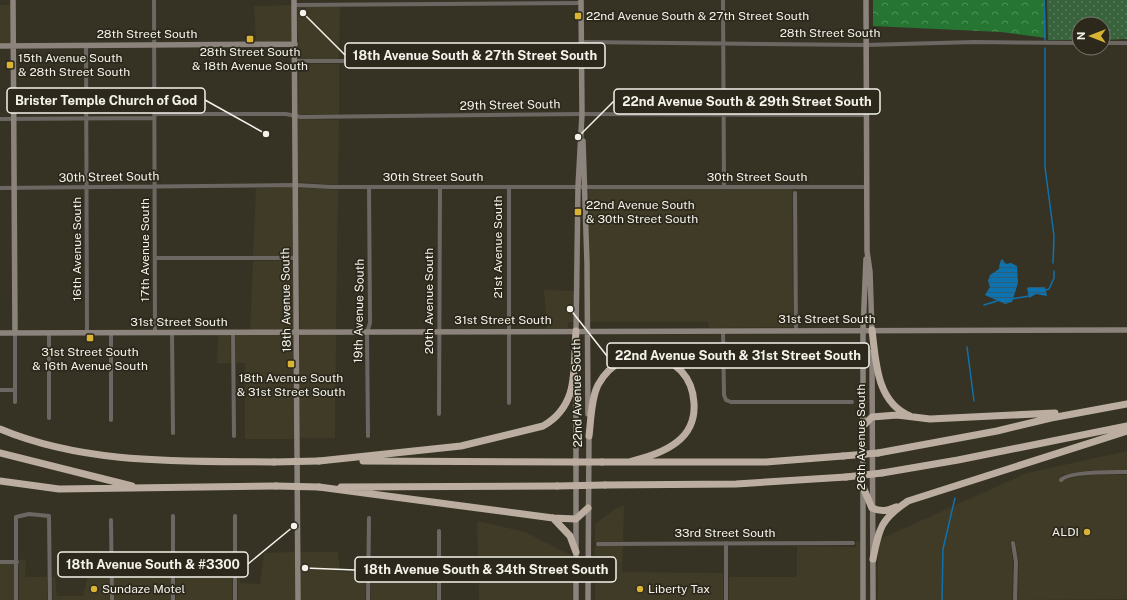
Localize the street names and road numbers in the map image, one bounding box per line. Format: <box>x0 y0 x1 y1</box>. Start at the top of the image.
street label: 28th Street South <box>780 26 880 40</box>
street label: 28th Street South <box>97 27 197 41</box>
street label: 29th Street South <box>460 97 560 113</box>
street label: 30th Street South <box>59 169 160 185</box>
street label: 30th Street South <box>383 170 483 184</box>
street label: 30th Street South <box>707 170 807 184</box>
street label: 21st Avenue South <box>491 195 505 298</box>
street label: 16th Avenue South <box>70 197 84 301</box>
street label: 17th Avenue South <box>138 198 152 302</box>
street label: 18th Avenue South <box>278 248 294 352</box>
street label: 20th Avenue South <box>422 248 436 354</box>
street label: 19th Avenue South <box>351 259 367 363</box>
street label: 31st Street South <box>778 312 876 326</box>
street label: 31st Street South <box>454 313 552 327</box>
street label: 31st Street South <box>130 315 228 329</box>
street label: 22nd Avenue South <box>569 338 585 447</box>
street label: 26th Avenue South <box>854 384 868 490</box>
street label: 33rd Street South <box>674 526 776 540</box>

